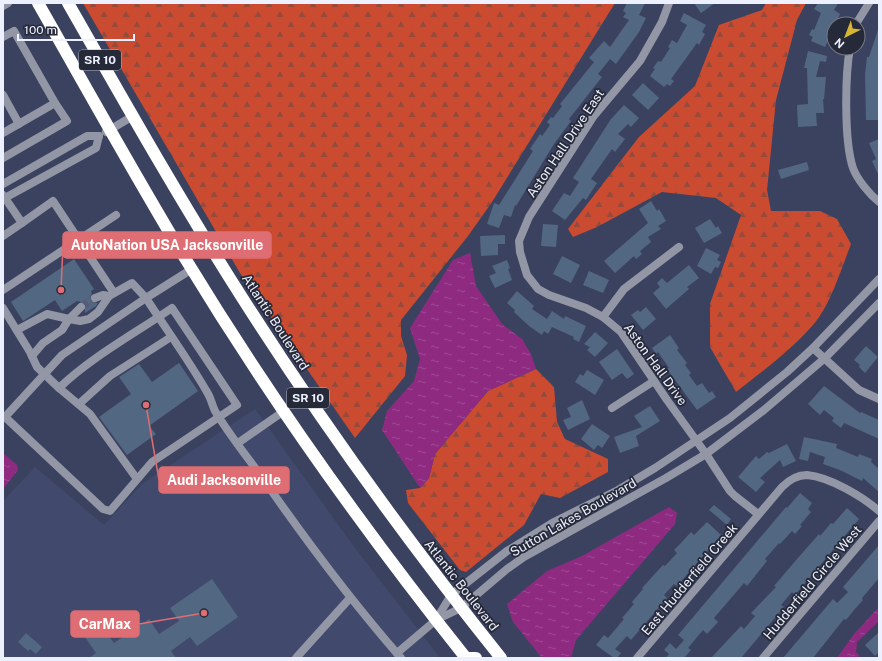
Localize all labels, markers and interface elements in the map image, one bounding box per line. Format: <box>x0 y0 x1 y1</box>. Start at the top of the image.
scale bar <box>18 16 134 42</box>
north arrow <box>826 16 866 56</box>
text: 100 m <box>24 23 57 37</box>
text: N <box>832 36 847 51</box>
road number: SR 10 <box>79 50 121 70</box>
street label: Aston Hall Drive East <box>524 86 607 200</box>
callout: AutoNation USA Jacksonville <box>63 232 271 258</box>
text: AutoNation USA Jacksonville <box>71 237 263 253</box>
street label: Atlantic Boulevard <box>239 272 312 373</box>
street label: Aston Hall Drive <box>621 320 690 408</box>
road number: SR 10 <box>287 388 329 408</box>
callout: Audi Jacksonville <box>159 467 289 493</box>
text: Audi Jacksonville <box>167 472 281 488</box>
street label: Sutton Lakes Boulevard <box>508 475 639 560</box>
street label: East Hudderfield Creek <box>638 520 741 638</box>
street label: Hudderfield Circle West <box>760 522 864 642</box>
street label: Atlantic Boulevard <box>421 537 502 634</box>
callout: CarMax <box>71 611 139 637</box>
text: CarMax <box>79 616 131 632</box>

